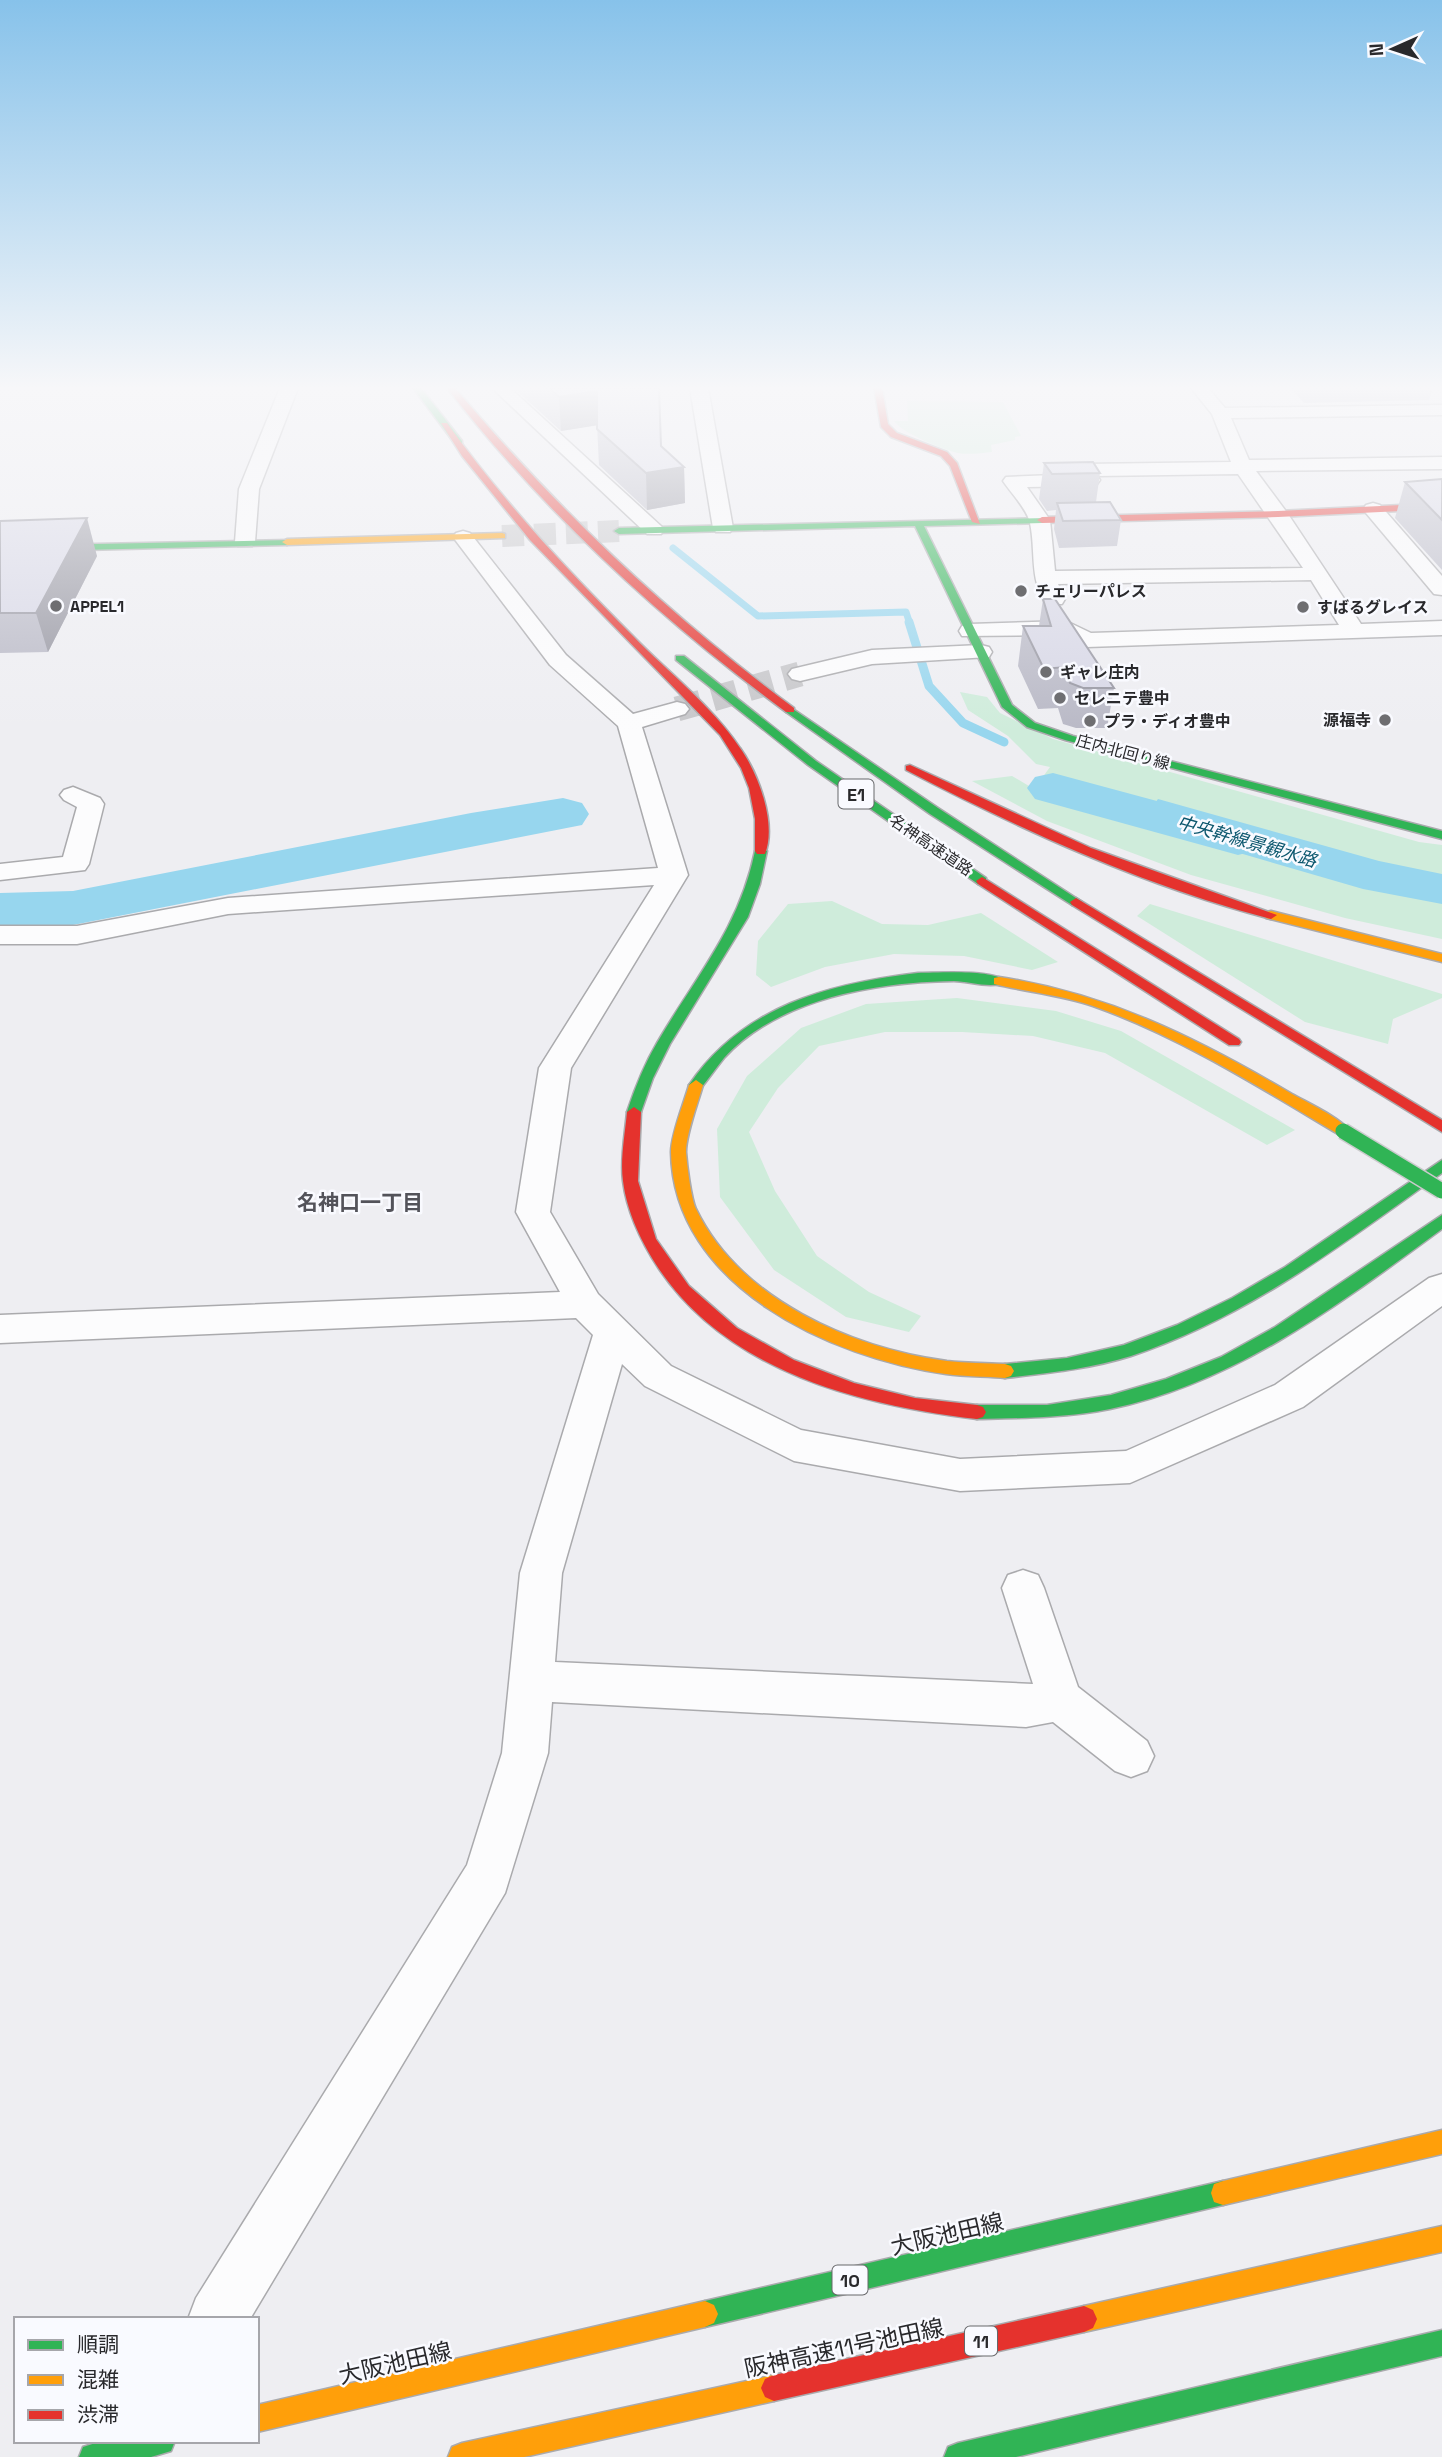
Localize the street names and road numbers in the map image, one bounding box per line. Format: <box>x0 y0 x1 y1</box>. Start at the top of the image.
street label: 庄内北回り線 <box>1074 729 1172 775</box>
road number: E1 <box>838 780 874 808</box>
street label: 名神高速道路 <box>885 809 977 881</box>
street label: 大阪池田線 <box>888 2206 1006 2262</box>
road number: 10 <box>832 2266 868 2294</box>
street label: 阪神高速11号池田線 <box>741 2312 947 2384</box>
road number: 11 <box>965 2326 997 2356</box>
street label: 大阪池田線 <box>336 2335 454 2391</box>

